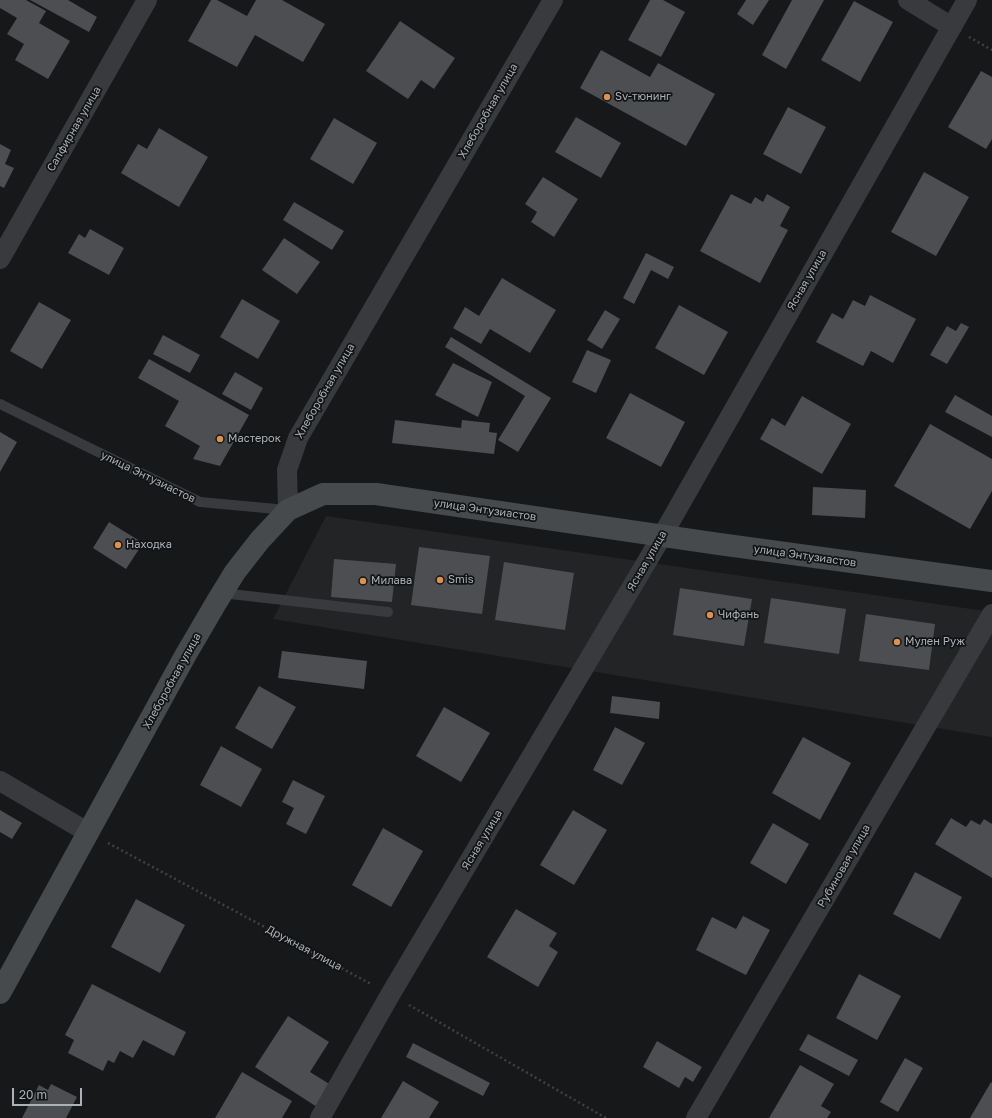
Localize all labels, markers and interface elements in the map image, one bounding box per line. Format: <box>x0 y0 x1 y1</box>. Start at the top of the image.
street label: Хлеборобная улица <box>455 61 521 161</box>
street label: Сапфирная улица <box>44 84 104 174</box>
place label: Sv-тюнинг <box>615 90 671 104</box>
marker: Sv-тюнинг <box>602 92 612 102</box>
street label: Ясная улица <box>784 247 830 313</box>
street label: Хлеборобная улица <box>292 341 358 441</box>
place label: Мастерок <box>228 432 281 446</box>
marker: Мастерок <box>215 434 225 444</box>
street label: улица Энтузиастов <box>99 448 197 506</box>
street label: улица Энтузиастов <box>433 496 537 524</box>
street label: Ясная улица <box>624 528 670 594</box>
place label: Находка <box>126 538 172 552</box>
marker: Находка <box>113 540 123 550</box>
street label: улица Энтузиастов <box>753 542 857 570</box>
place label: Smis <box>448 573 474 587</box>
place label: Милава <box>371 574 412 588</box>
marker: Smis <box>435 575 445 585</box>
marker: Милава <box>358 576 368 586</box>
place label: Чифань <box>718 608 759 622</box>
marker: Чифань <box>705 610 715 620</box>
street label: Хлеборобная улица <box>140 631 204 731</box>
place label: Мулен Руж <box>905 635 965 649</box>
marker: Мулен Руж <box>892 637 902 647</box>
street label: Ясная улица <box>459 808 505 872</box>
street label: Рубиновая улица <box>815 822 873 910</box>
street label: Дружная улица <box>264 922 344 974</box>
scale bar <box>14 1080 84 1106</box>
text: 20 m <box>19 1087 47 1102</box>

